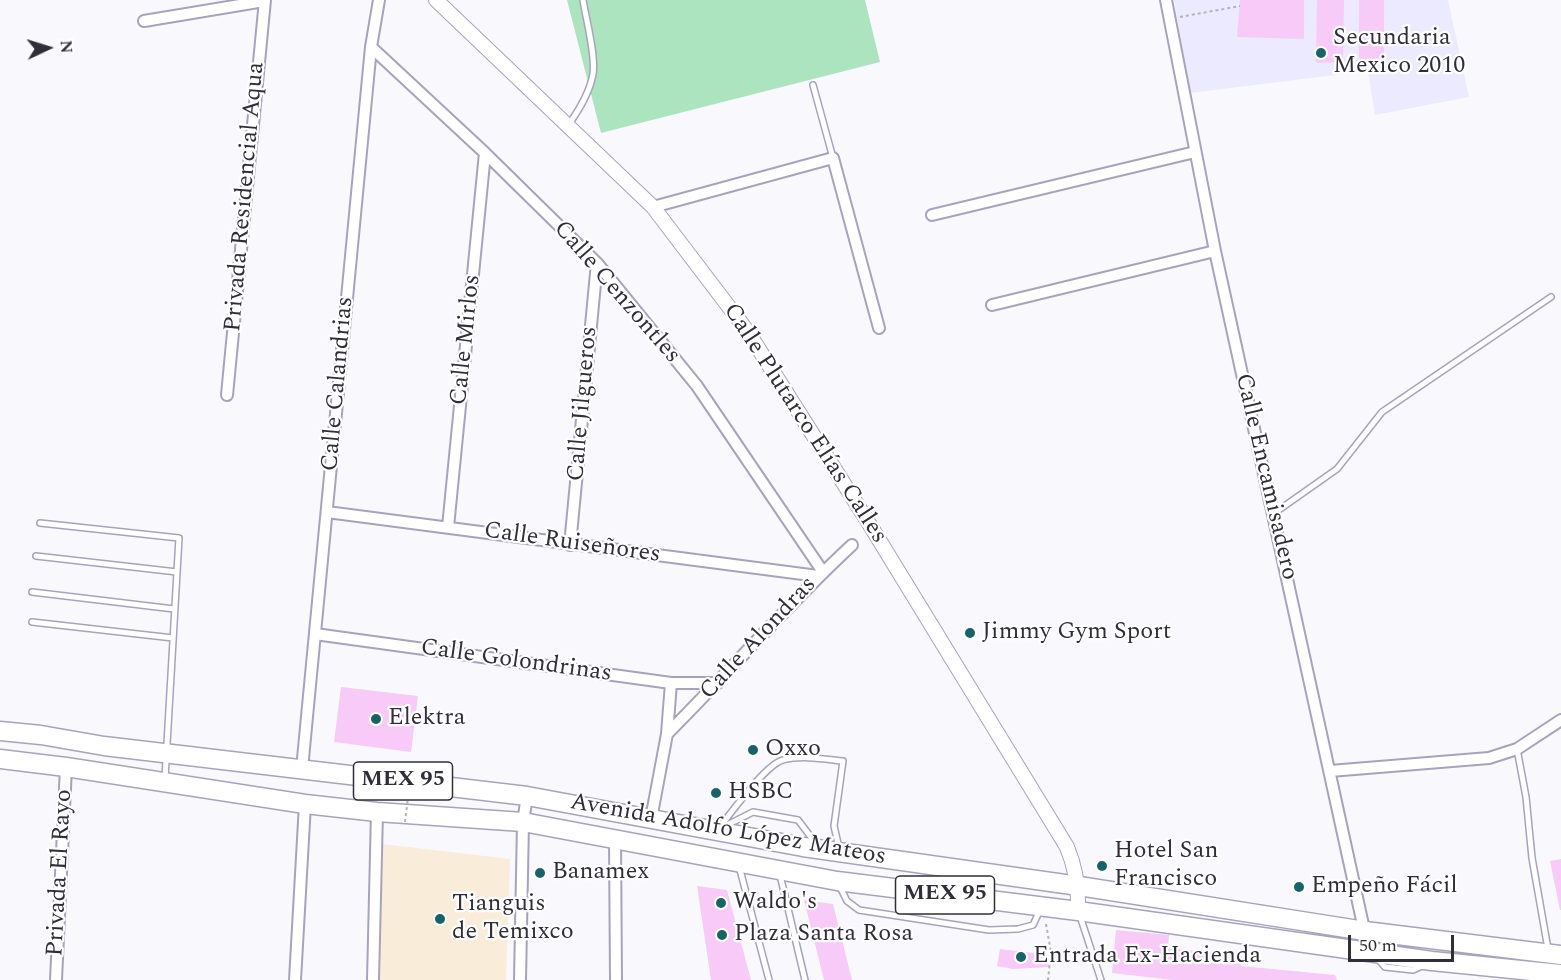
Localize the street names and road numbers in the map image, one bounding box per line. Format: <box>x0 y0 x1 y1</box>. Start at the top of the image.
street label: Privada Residencial Aqua <box>220 61 272 333</box>
street label: Calle Cenzontles <box>546 216 686 370</box>
street label: Calle Mirlos <box>446 273 488 407</box>
street label: Calle Calandrias <box>317 296 361 472</box>
street label: Calle Plutarco Elías Calles <box>716 299 892 549</box>
street label: Calle Jilgueros <box>563 325 605 483</box>
street label: Calle Encamisadero <box>1227 371 1303 583</box>
street label: Calle Ruiseñores <box>482 517 662 571</box>
street label: Calle Alondras <box>695 571 823 707</box>
street label: Calle Golondrinas <box>419 634 613 690</box>
road number: MEX 95 <box>354 762 452 800</box>
street label: Privada El Rayo <box>42 789 80 957</box>
street label: Avenida Adolfo López Mateos <box>568 789 888 873</box>
road number: MEX 95 <box>896 876 994 914</box>

